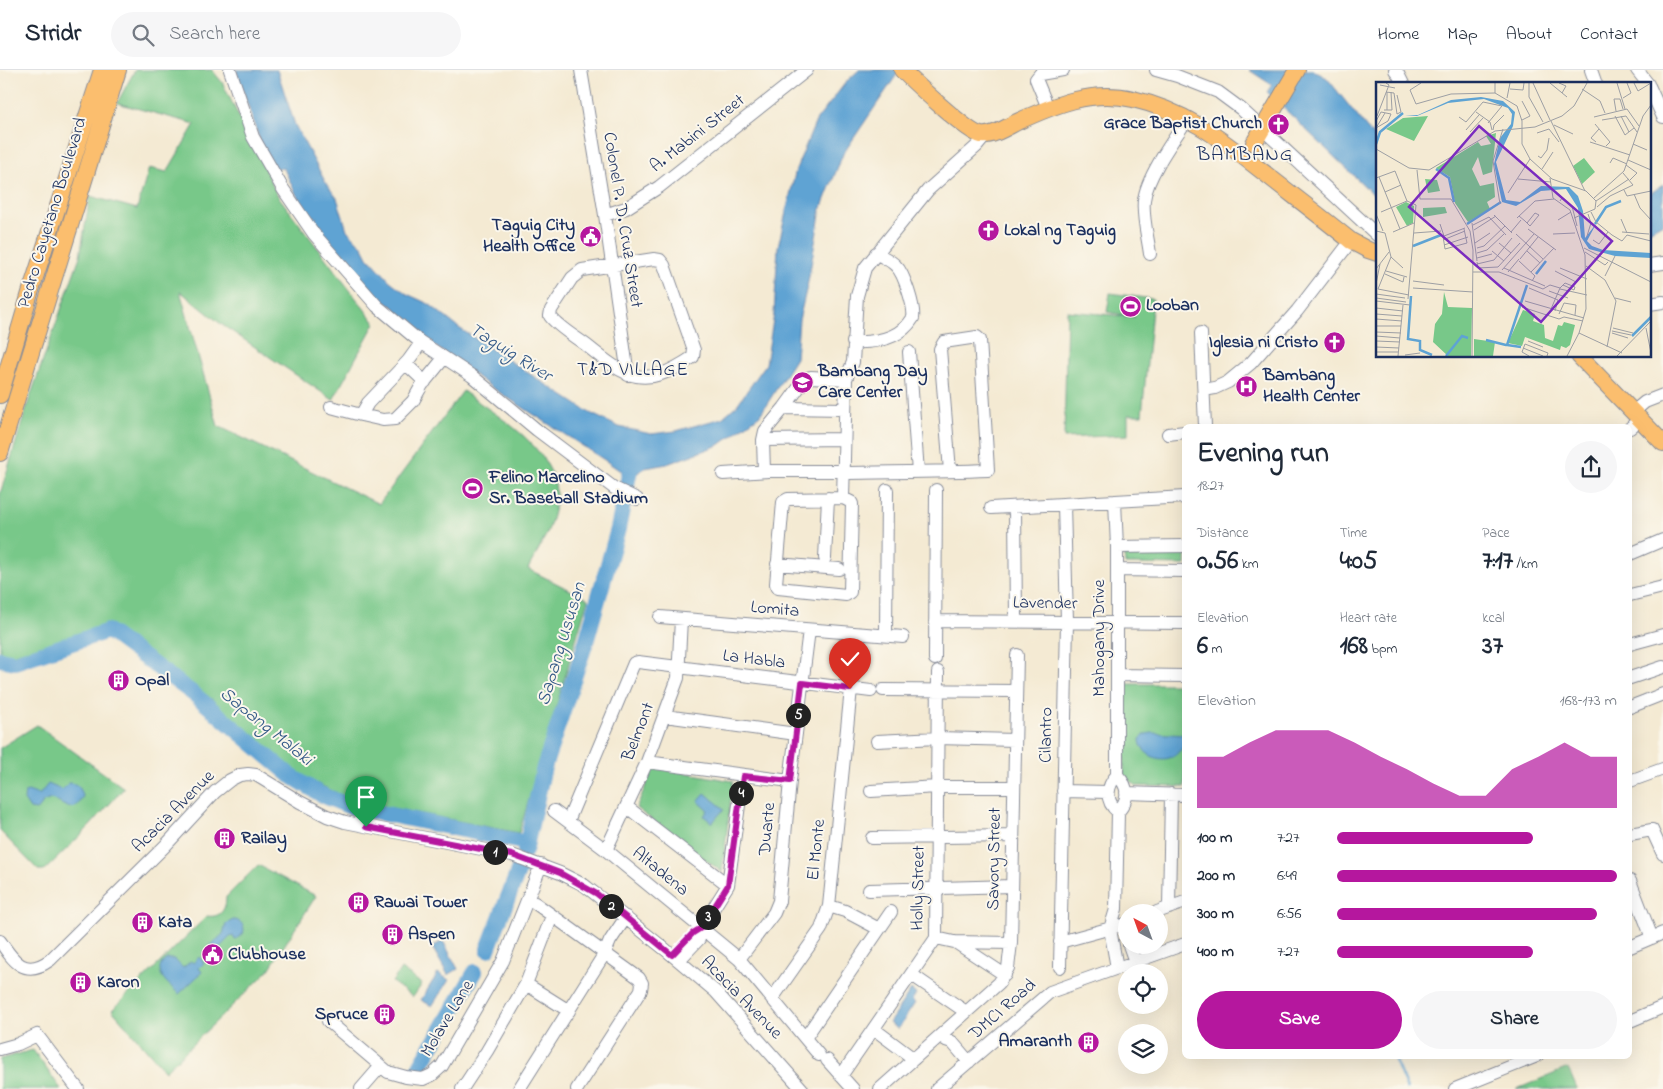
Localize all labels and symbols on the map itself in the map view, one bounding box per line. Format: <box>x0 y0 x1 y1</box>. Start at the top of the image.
inset map <box>1376 82 1650 358</box>
street label: A. Mabini Street <box>645 88 751 180</box>
place label: Grace Baptist Church <box>1103 111 1262 137</box>
church icon: Grace Baptist Church <box>1266 112 1290 136</box>
street label: Pedro Cayetano Boulevard <box>12 114 94 312</box>
street label: Colonel P. D. Cruz Street <box>595 130 649 310</box>
district label: BAMBANG <box>1196 141 1293 170</box>
place label: Taguig City Health Office <box>483 213 576 260</box>
place label: Lokal ng Taguig <box>1004 218 1116 245</box>
church icon: Lokal ng Taguig <box>976 219 1000 243</box>
public building icon: Taguig City Health Office <box>579 224 603 248</box>
place label: Looban <box>1146 293 1199 319</box>
sports icon: Looban <box>1118 294 1142 318</box>
water label: Taguig River <box>463 317 559 391</box>
place label: Iglesia ni Cristo <box>1209 330 1318 357</box>
church icon: Iglesia ni Cristo <box>1322 331 1346 355</box>
district label: T&D VILLAGE <box>577 357 689 384</box>
place label: Bambang Day Care Center <box>817 359 927 406</box>
place label: Bambang Health Center <box>1262 363 1360 410</box>
school or university icon: Bambang Day Care Center <box>790 370 814 394</box>
hospital icon: Bambang Health Center <box>1235 374 1259 398</box>
place label: Felino Marcelino Sr. Baseball Stadium <box>488 465 648 512</box>
sports icon: Felino Marcelino Sr. Baseball Stadium <box>461 476 485 500</box>
water label: Sapang Ususan <box>530 578 595 709</box>
street label: Mahogany Drive <box>1087 578 1114 697</box>
street label: Lavender <box>1012 590 1078 618</box>
street label: Lomita <box>749 595 801 625</box>
pin <box>829 638 871 689</box>
street label: La Habla <box>721 643 787 677</box>
place label: Opal <box>135 668 169 694</box>
building icon: Opal <box>107 669 131 693</box>
water label: Sapang Malaki <box>213 681 320 775</box>
street label: Belmont <box>615 699 662 766</box>
pin: 5 <box>786 702 810 728</box>
street label: Cilantro <box>1034 707 1060 763</box>
street label: Acacia Avenue <box>127 764 222 859</box>
pin <box>345 776 387 827</box>
pin: 4 <box>728 780 754 806</box>
street label: Duarte <box>753 801 783 857</box>
street label: Savory Street <box>981 807 1009 911</box>
street label: El Monte <box>801 817 833 882</box>
place label: Railay <box>241 826 287 853</box>
building icon: Railay <box>213 827 237 851</box>
pin: 1 <box>482 840 508 864</box>
street label: Altadena <box>626 841 694 903</box>
street label: Holly Street <box>905 845 933 931</box>
place label: Rawai Tower <box>374 890 468 916</box>
building icon: Rawai Tower <box>346 891 370 915</box>
pin: 2 <box>598 894 624 918</box>
pin: 3 <box>696 904 720 930</box>
north arrow <box>1118 904 1168 954</box>
place label: Kata <box>158 910 192 936</box>
building icon: Kata <box>130 911 154 935</box>
place label: Aspen <box>408 922 455 948</box>
building icon: Aspen <box>380 923 404 947</box>
place label: Clubhouse <box>228 942 306 968</box>
public building icon: Clubhouse <box>200 943 224 967</box>
street label: Acacia Avenue <box>694 950 789 1047</box>
place label: Karon <box>97 970 139 996</box>
building icon: Karon <box>69 971 93 995</box>
street label: DMCI Road <box>963 973 1042 1047</box>
street label: Molave Lane <box>415 975 482 1063</box>
place label: Spruce <box>315 1002 369 1028</box>
building icon: Spruce <box>372 1003 396 1027</box>
place label: Amaranth <box>998 1029 1072 1055</box>
building icon: Amaranth <box>1076 1030 1100 1054</box>

